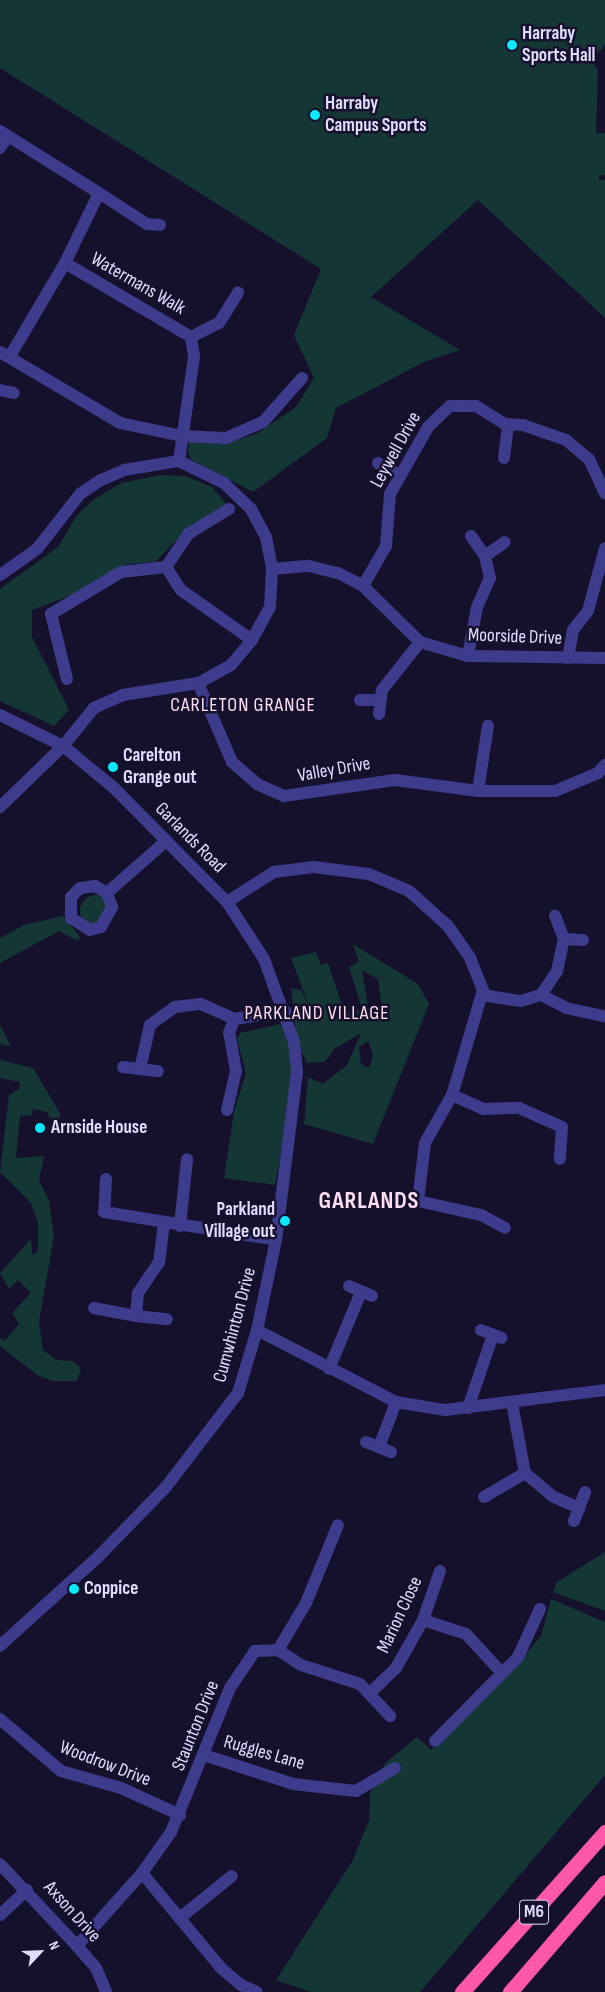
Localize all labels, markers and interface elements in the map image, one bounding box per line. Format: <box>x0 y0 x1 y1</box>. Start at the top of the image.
place label: Harraby Sports Hall <box>522 23 595 67</box>
marker: Harraby Sports Hall <box>506 39 518 51</box>
place label: Harraby Campus Sports <box>325 93 427 137</box>
marker: Harraby Campus Sports <box>309 109 321 121</box>
street label: Watermans Walk <box>87 248 189 320</box>
street label: Leywell Drive <box>366 408 426 492</box>
street label: Moorside Drive <box>467 624 563 650</box>
district label: CARLETON GRANGE <box>168 693 318 717</box>
place label: Carelton Grange out <box>123 745 197 789</box>
street label: Valley Drive <box>296 752 372 788</box>
marker: Carelton Grange out <box>107 761 119 773</box>
street label: Garlands Road <box>150 798 230 878</box>
district label: PARKLAND VILLAGE <box>243 1001 391 1025</box>
place label: Arnside House <box>51 1117 147 1139</box>
marker: Arnside House <box>33 1121 47 1135</box>
district label: GARLANDS <box>318 1187 420 1215</box>
place label: Parkland Village out <box>205 1199 275 1243</box>
marker: Parkland Village out <box>279 1215 291 1227</box>
street label: Cumwhinton Drive <box>209 1265 261 1385</box>
street label: Marion Close <box>372 1573 428 1657</box>
place label: Coppice <box>84 1578 138 1600</box>
marker: Coppice <box>68 1583 80 1595</box>
street label: Staunton Drive <box>168 1678 224 1774</box>
street label: Ruggles Lane <box>221 1731 307 1775</box>
street label: Woodrow Drive <box>56 1736 154 1792</box>
street label: Axson Drive <box>39 1877 105 1947</box>
road number: M6 <box>519 1896 549 1928</box>
north arrow <box>15 1927 65 1977</box>
text: N <box>45 1938 63 1952</box>

